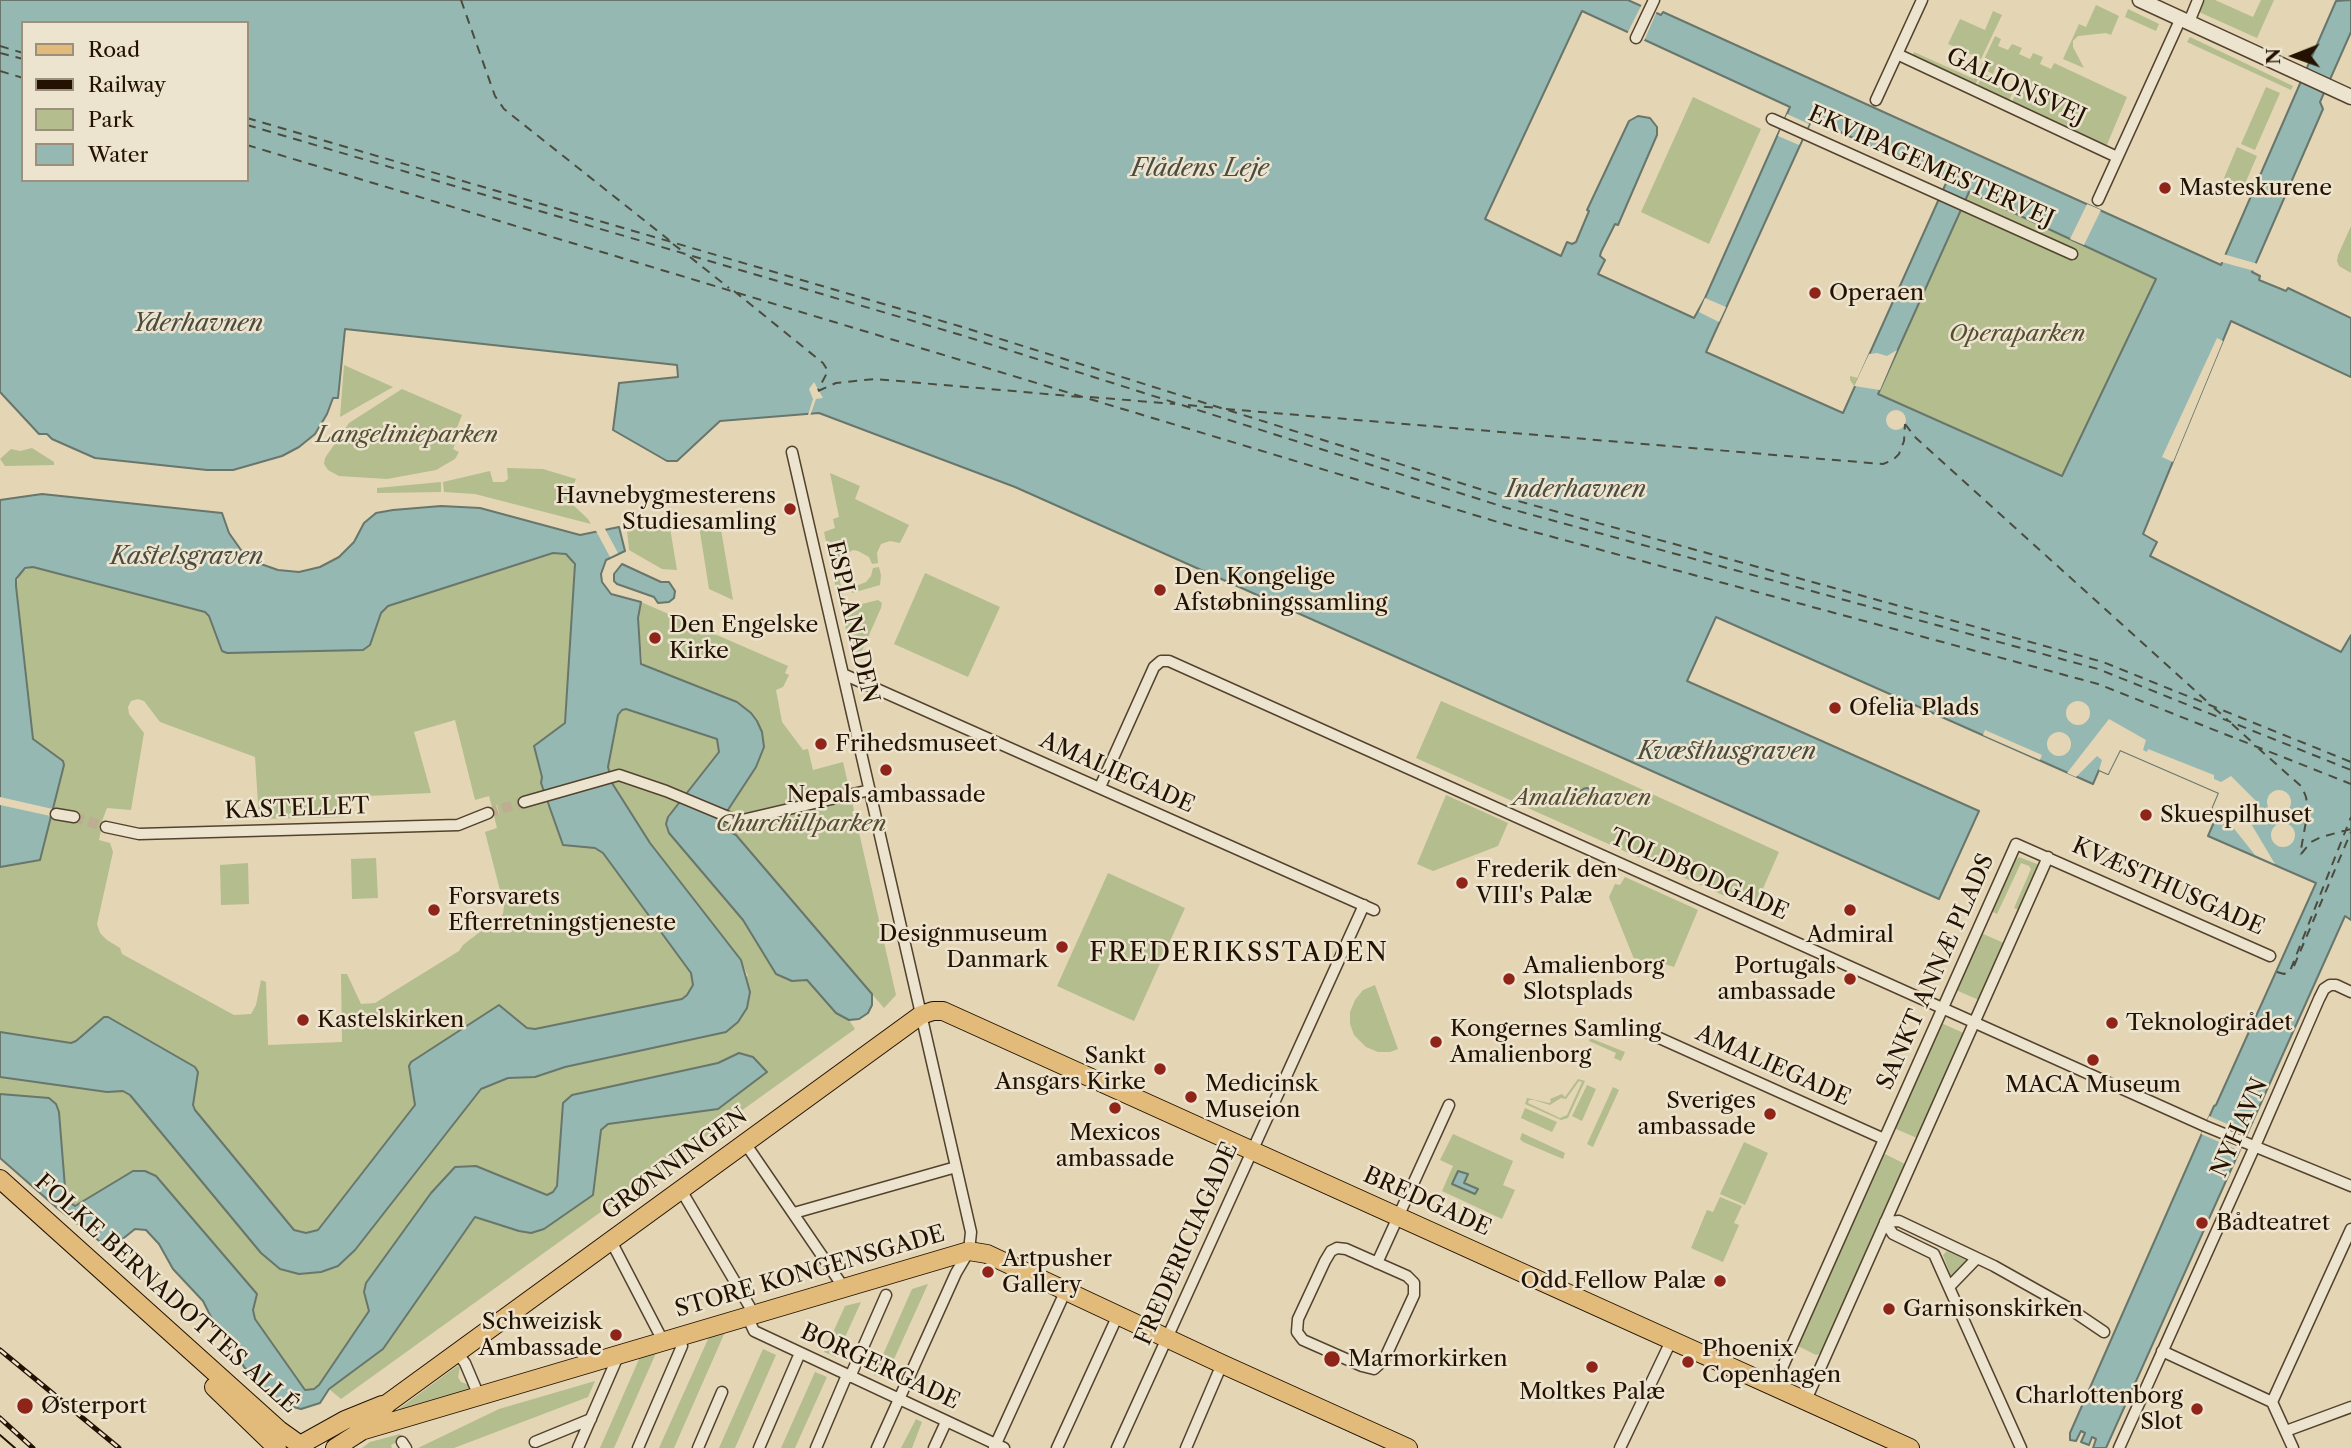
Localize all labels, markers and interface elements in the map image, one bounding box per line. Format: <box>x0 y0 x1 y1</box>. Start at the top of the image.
legend <box>21 21 248 182</box>
north arrow <box>2260 21 2330 91</box>
text: Road <box>88 37 140 62</box>
street label: GALIONSVEJ <box>1942 43 2090 131</box>
text: N <box>2262 48 2285 65</box>
text: Railway <box>88 72 166 97</box>
street label: EKVIPAGEMESTERVEJ <box>1804 100 2058 234</box>
text: Park <box>88 107 134 132</box>
text: Water <box>88 142 148 167</box>
water label: Flådens Leje <box>1131 155 1269 183</box>
place label: Masteskurene <box>2179 174 2332 202</box>
marker: Masteskurene <box>2157 180 2173 196</box>
place label: Operaen <box>1829 279 1924 307</box>
marker: Operaen <box>1807 285 1823 301</box>
water label: Yderhavnen <box>133 310 263 338</box>
park label: Operaparken <box>1949 320 2085 348</box>
park label: Langelinieparken <box>316 421 498 449</box>
water label: Inderhavnen <box>1506 476 1646 504</box>
place label: Havnebygmesterens Studiesamling <box>556 482 776 536</box>
marker: Havnebygmesterens Studiesamling <box>782 501 798 517</box>
street label: ESPLANADEN <box>820 538 884 706</box>
water label: Kastelsgraven <box>110 543 264 571</box>
place label: Den Kongelige Afstøbningssamling <box>1174 563 1387 617</box>
marker: Den Kongelige Afstøbningssamling <box>1152 582 1168 598</box>
place label: Den Engelske Kirke <box>669 611 818 665</box>
marker: Den Engelske Kirke <box>647 630 663 646</box>
place label: Ofelia Plads <box>1849 694 1979 722</box>
marker: Ofelia Plads <box>1827 700 1843 716</box>
street label: AMALIEGADE <box>1035 727 1199 819</box>
place label: Frihedsmuseet <box>835 730 997 758</box>
marker: Frihedsmuseet <box>813 736 829 752</box>
water label: Kvæsthusgraven <box>1638 738 1816 766</box>
marker: Nepals ambassade <box>878 762 894 778</box>
place label: Nepals ambassade <box>786 781 986 809</box>
park label: Amaliehaven <box>1513 784 1651 812</box>
street label: KASTELLET <box>224 793 370 825</box>
place label: Skuespilhuset <box>2160 801 2312 829</box>
marker: Skuespilhuset <box>2138 807 2154 823</box>
park label: Churchillparken <box>716 810 886 838</box>
street label: TOLDBODGADE <box>1605 823 1793 927</box>
street label: KVÆSTHUSGADE <box>2068 832 2268 942</box>
street label: SANKT ANNÆ PLADS <box>1872 850 2000 1094</box>
place label: Frederik den VIII's Palæ <box>1476 856 1617 910</box>
marker: Frederik den VIII's Palæ <box>1454 875 1470 891</box>
place label: Forsvarets Efterretningstjeneste <box>448 883 676 937</box>
marker: Forsvarets Efterretningstjeneste <box>426 902 442 918</box>
marker: Admiral <box>1842 902 1858 918</box>
place label: Designmuseum Danmark <box>879 920 1048 974</box>
place label: Admiral <box>1806 921 1894 949</box>
district label: FREDERIKSSTADEN <box>1091 937 1387 969</box>
marker: Designmuseum Danmark <box>1054 939 1070 955</box>
place label: Amalienborg Slotsplads <box>1523 952 1664 1006</box>
place label: Portugals ambassade <box>1717 952 1836 1006</box>
marker: Amalienborg Slotsplads <box>1501 971 1517 987</box>
marker: Portugals ambassade <box>1842 971 1858 987</box>
place label: Kastelskirken <box>317 1006 464 1034</box>
place label: Teknologirådet <box>2126 1009 2292 1037</box>
marker: Kastelskirken <box>295 1012 311 1028</box>
place label: Kongernes Samling Amalienborg <box>1450 1015 1661 1069</box>
marker: Teknologirådet <box>2104 1015 2120 1031</box>
street label: AMALIEGADE <box>1691 1020 1855 1112</box>
marker: Kongernes Samling Amalienborg <box>1428 1034 1444 1050</box>
place label: Sankt Ansgars Kirke <box>995 1042 1146 1096</box>
marker: MACA Museum <box>2085 1052 2101 1068</box>
marker: Sankt Ansgars Kirke <box>1152 1061 1168 1077</box>
place label: Medicinsk Museion <box>1205 1070 1318 1124</box>
place label: MACA Museum <box>2005 1071 2181 1099</box>
street label: NYHAVN <box>2206 1074 2274 1182</box>
place label: Sveriges ambassade <box>1637 1087 1756 1141</box>
marker: Medicinsk Museion <box>1183 1089 1199 1105</box>
marker: Mexicos ambassade <box>1107 1100 1123 1116</box>
street label: GRØNNINGEN <box>597 1102 753 1226</box>
marker: Sveriges ambassade <box>1762 1106 1778 1122</box>
place label: Mexicos ambassade <box>1056 1119 1174 1173</box>
street label: FREDERICIAGADE <box>1130 1138 1244 1350</box>
street label: BREDGADE <box>1359 1162 1495 1242</box>
street label: FOLKE BERNADOTTES ALLÉ <box>29 1169 303 1419</box>
place label: Bådteatret <box>2216 1209 2330 1237</box>
marker: Bådteatret <box>2194 1215 2210 1231</box>
street label: STORE KONGENSGADE <box>672 1220 948 1324</box>
place label: Artpusher Gallery <box>1002 1245 1112 1299</box>
marker: Artpusher Gallery <box>980 1264 996 1280</box>
place label: Odd Fellow Palæ <box>1521 1267 1706 1295</box>
marker: Odd Fellow Palæ <box>1712 1273 1728 1289</box>
place label: Garnisonskirken <box>1903 1295 2083 1323</box>
marker: Garnisonskirken <box>1881 1301 1897 1317</box>
place label: Schweizisk Ambassade <box>478 1308 602 1362</box>
street label: BORGERGADE <box>796 1318 964 1416</box>
marker: Schweizisk Ambassade <box>608 1327 624 1343</box>
place label: Phoenix Copenhagen <box>1702 1335 1841 1389</box>
place label: Marmorkirken <box>1348 1345 1508 1373</box>
marker: Marmorkirken <box>1322 1349 1342 1369</box>
marker: Phoenix Copenhagen <box>1680 1354 1696 1370</box>
marker: Moltkes Palæ <box>1584 1359 1600 1375</box>
place label: Moltkes Palæ <box>1519 1378 1665 1406</box>
place label: Charlottenborg Slot <box>2015 1382 2183 1436</box>
place label: Østerport <box>41 1392 147 1420</box>
marker: Østerport <box>15 1396 35 1416</box>
marker: Charlottenborg Slot <box>2189 1401 2205 1417</box>

